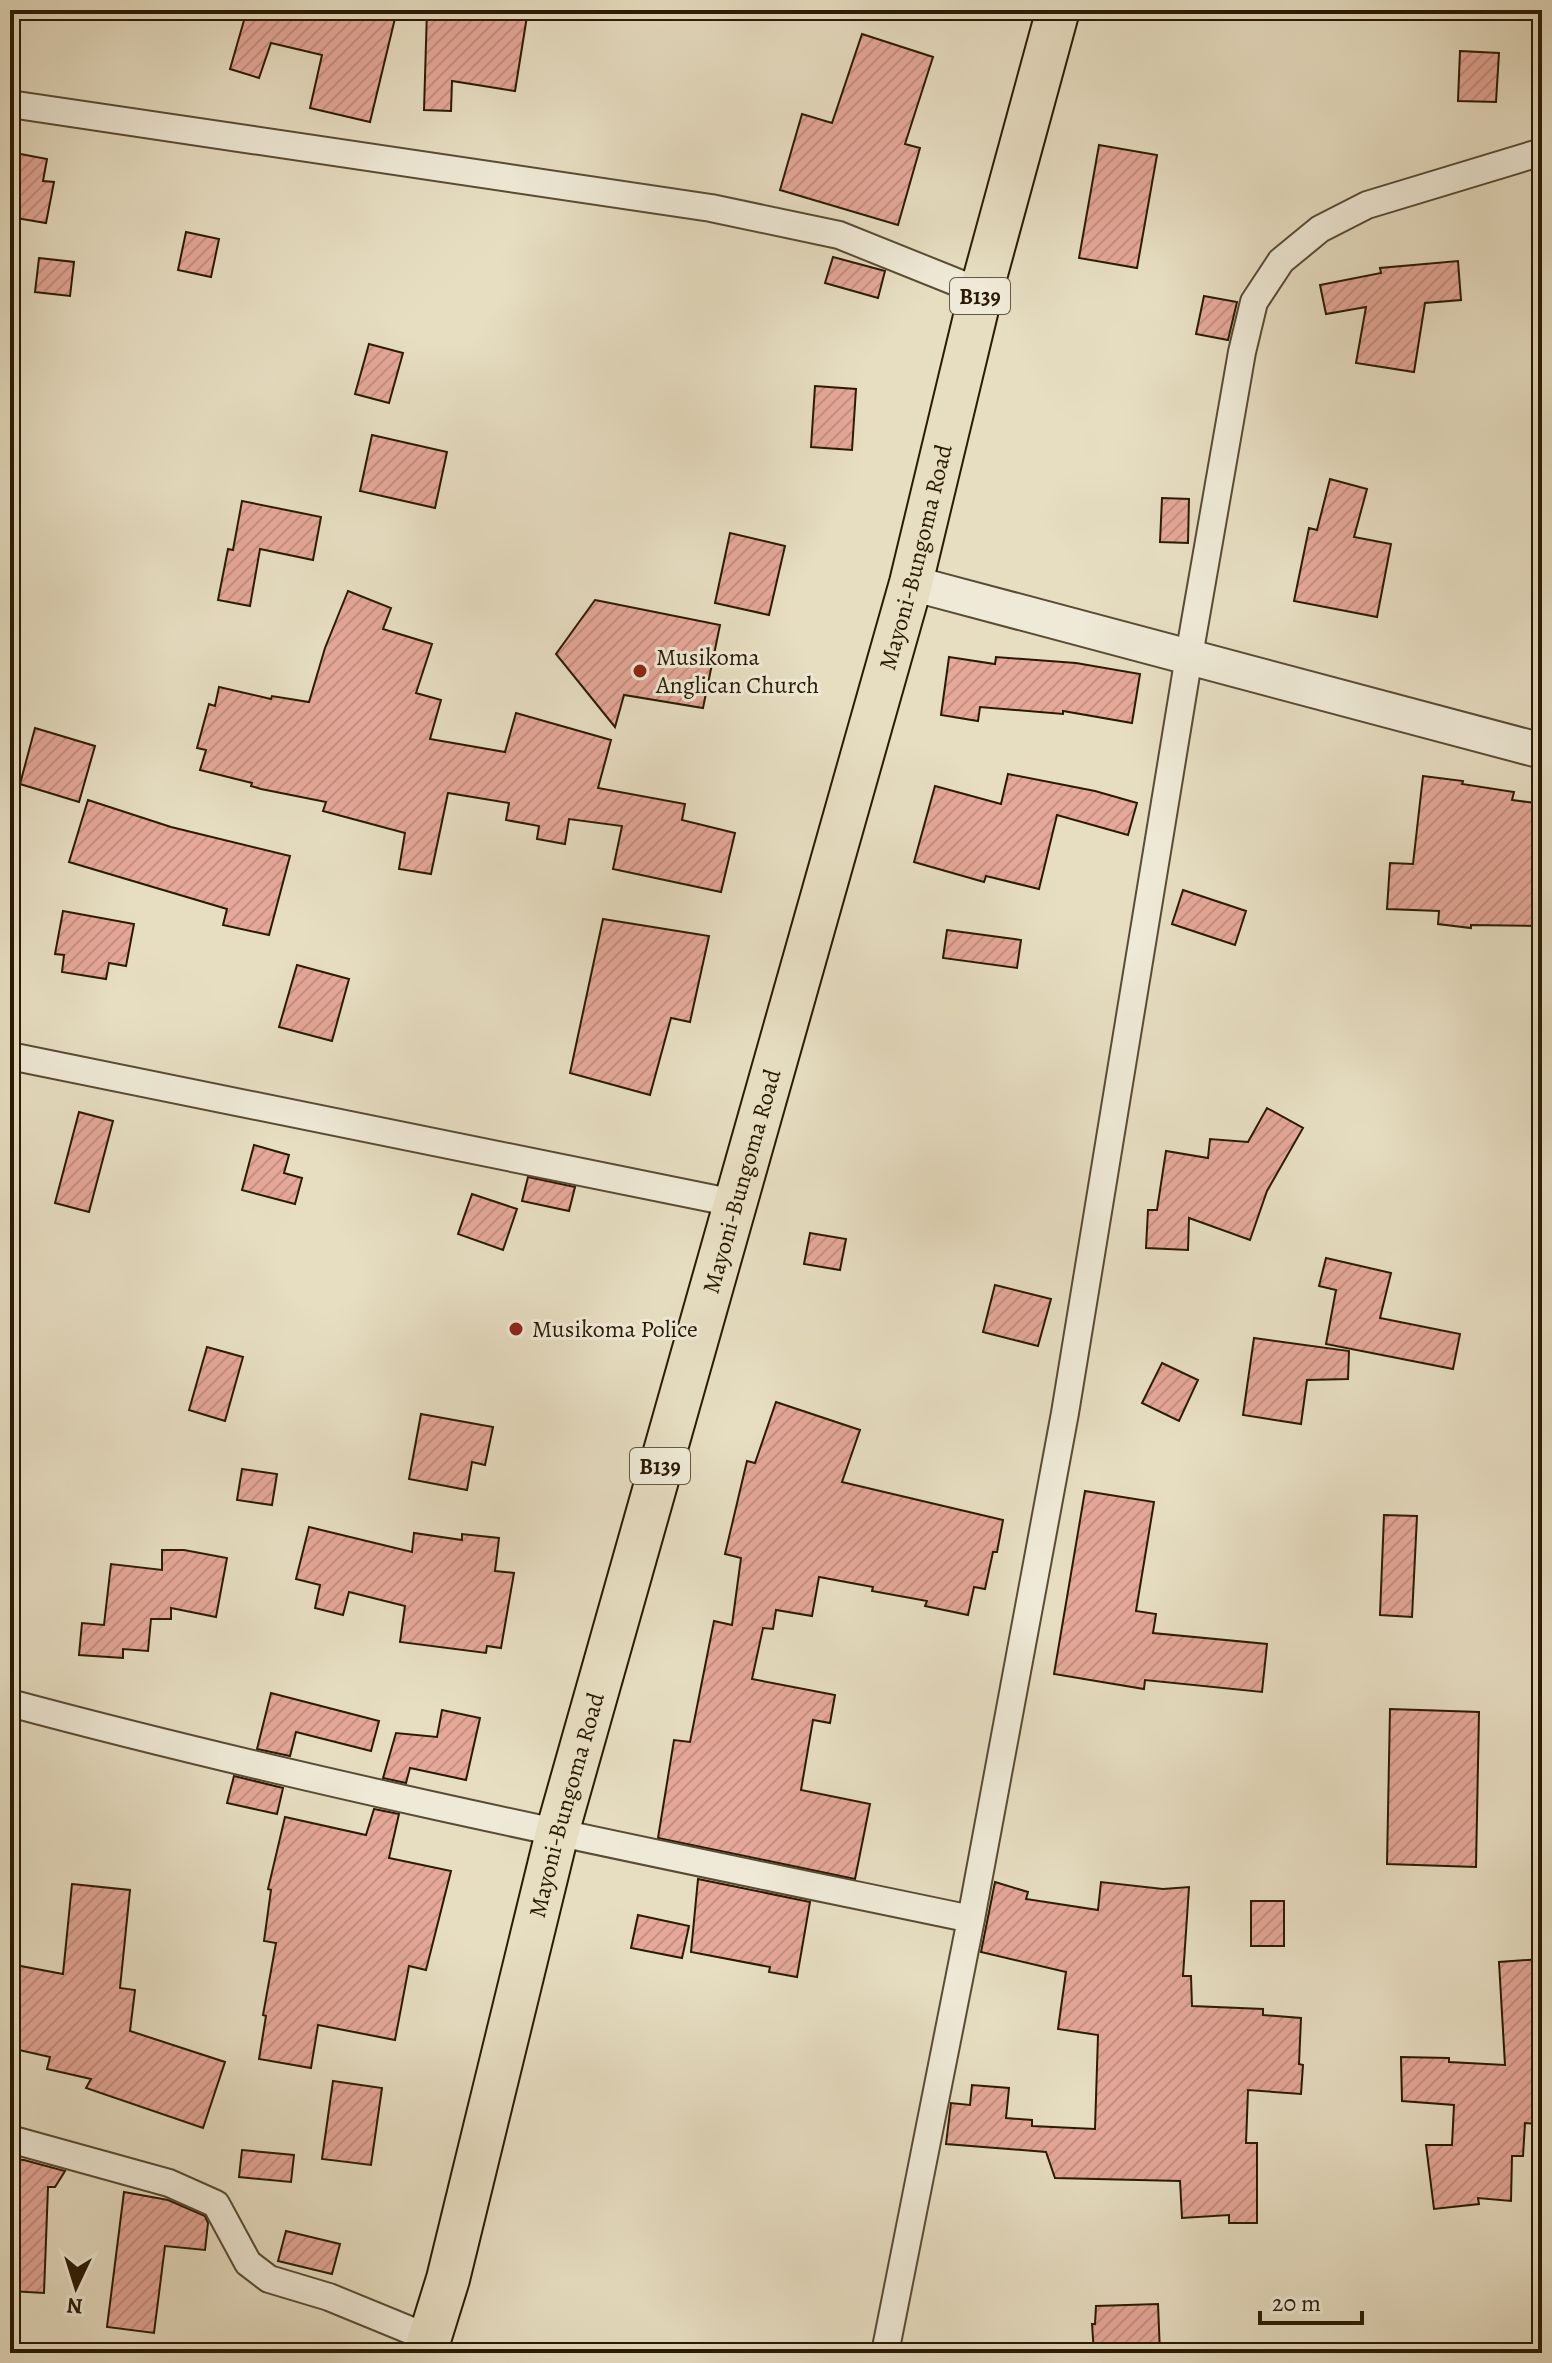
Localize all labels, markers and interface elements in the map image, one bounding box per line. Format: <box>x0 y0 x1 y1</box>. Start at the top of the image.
road number: B139 <box>950 278 1010 314</box>
street label: Mayoni-Bungoma Road <box>871 441 960 674</box>
place label: Musikoma Anglican Church <box>655 641 819 701</box>
marker: Musikoma Anglican Church <box>631 662 649 680</box>
street label: Mayoni-Bungoma Road <box>695 1065 789 1297</box>
place label: Musikoma Police <box>532 1313 698 1345</box>
marker: Musikoma Police <box>507 1320 525 1338</box>
road number: B139 <box>630 1448 690 1484</box>
street label: Mayoni-Bungoma Road <box>521 1689 612 1921</box>
north arrow <box>36 2247 116 2327</box>
scale bar <box>1260 2275 1362 2325</box>
text: 20 m <box>1272 2287 1321 2319</box>
text: N <box>66 2290 84 2321</box>

